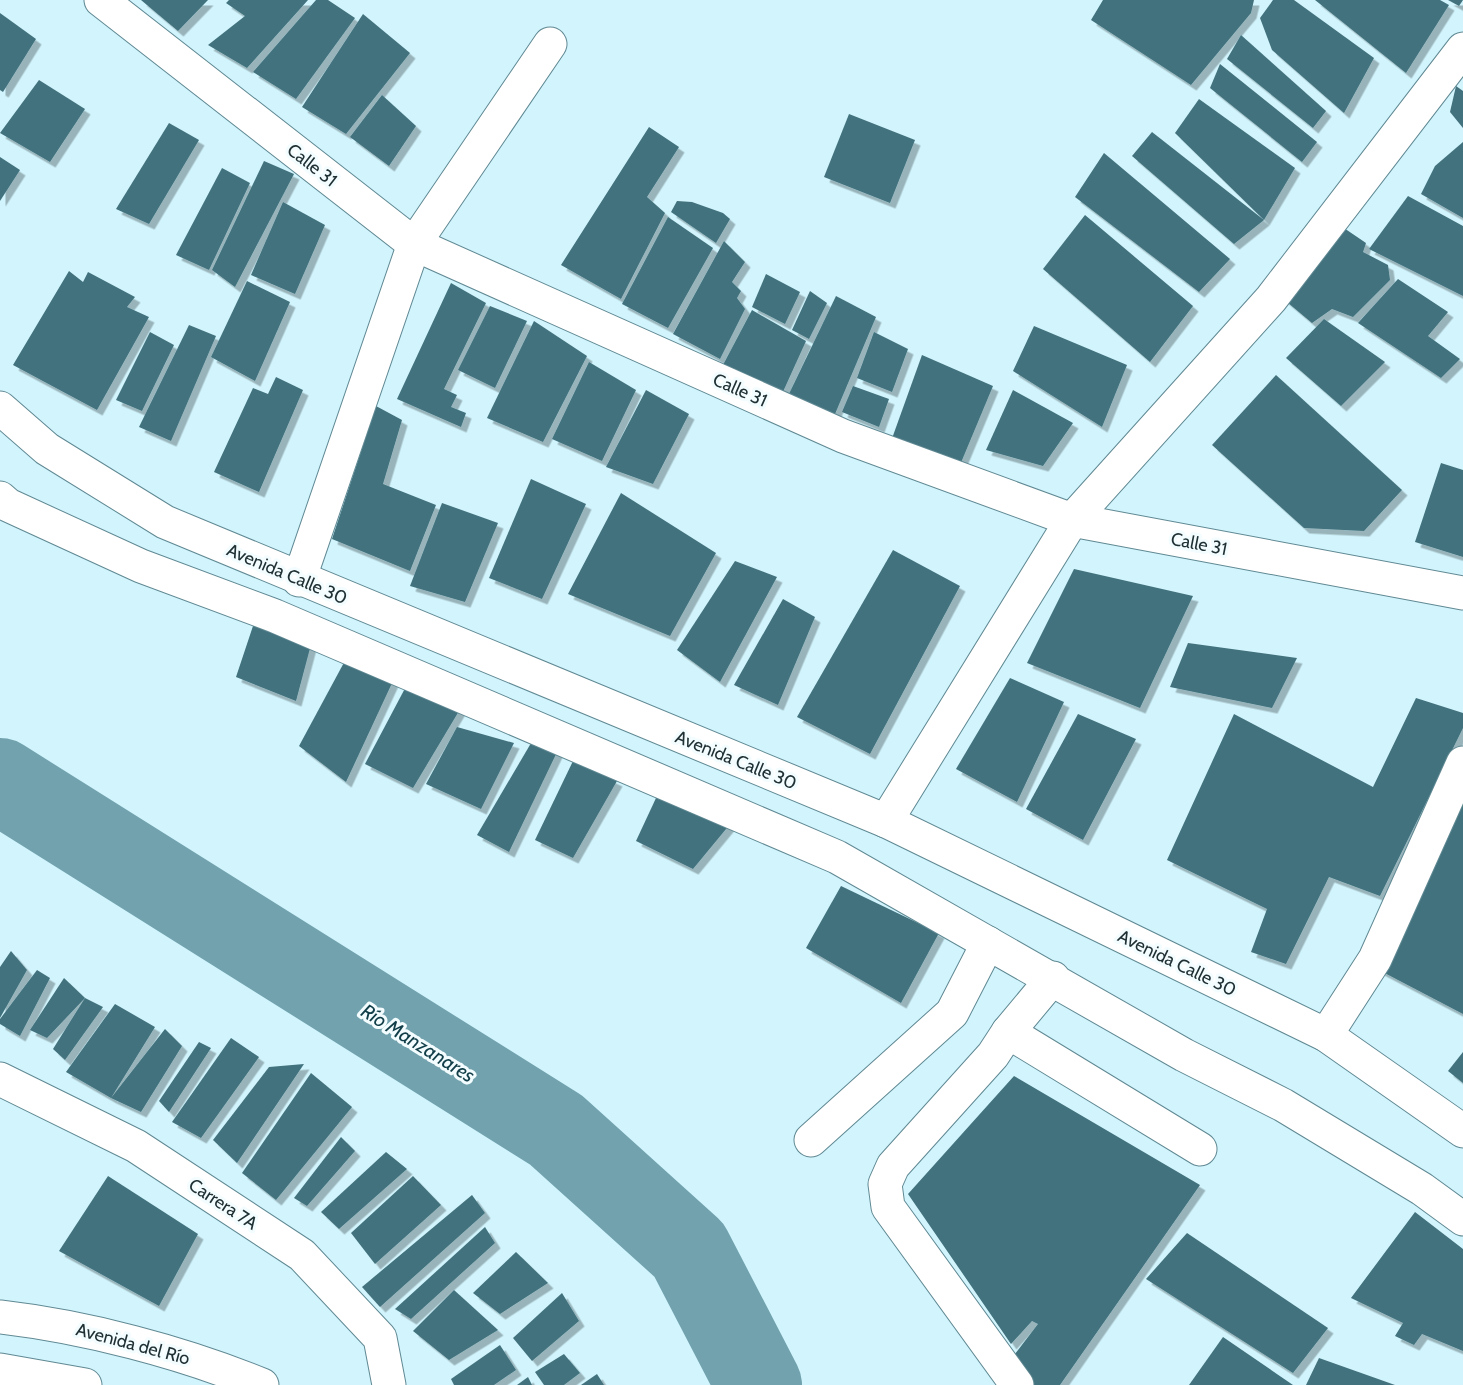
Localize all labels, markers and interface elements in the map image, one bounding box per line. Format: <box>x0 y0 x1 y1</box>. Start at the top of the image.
street label: Calle 31 <box>283 139 341 191</box>
street label: Calle 31 <box>709 368 771 412</box>
street label: Calle 31 <box>1169 528 1229 560</box>
street label: Avenida Calle 30 <box>223 539 351 609</box>
street label: Avenida Calle 30 <box>672 726 800 794</box>
street label: Avenida Calle 30 <box>1114 925 1240 1001</box>
water label: Río Manzanares <box>357 999 479 1088</box>
street label: Carrera 7A <box>184 1174 262 1234</box>
street label: Avenida del Río <box>74 1318 192 1370</box>

